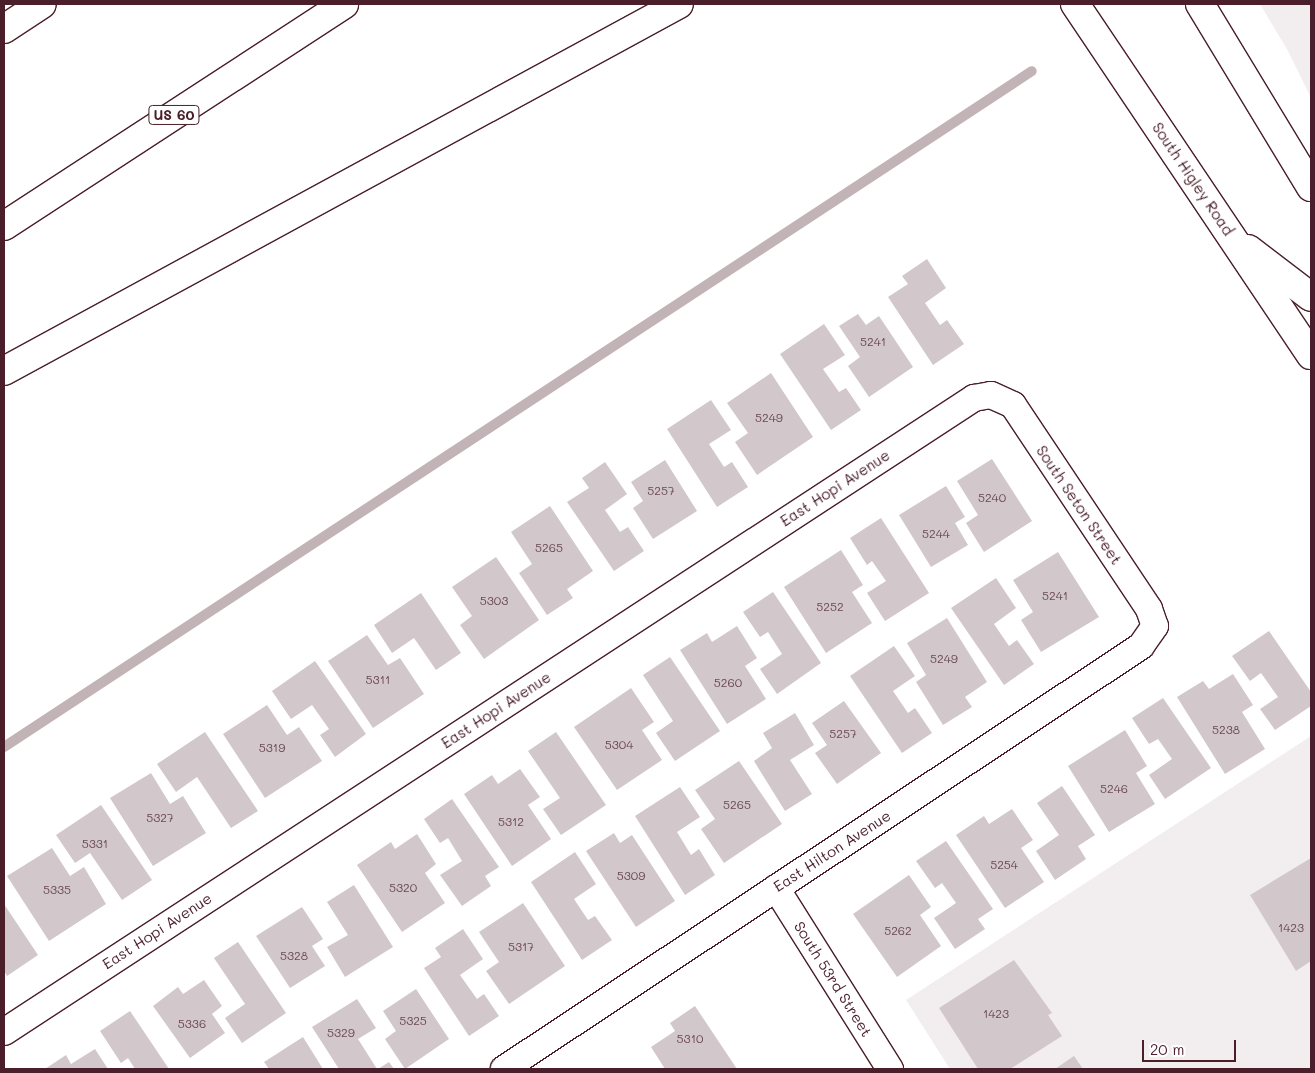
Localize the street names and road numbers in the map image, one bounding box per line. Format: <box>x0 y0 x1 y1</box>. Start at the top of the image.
road number: US 60 <box>148 104 200 126</box>
street label: South Higley Road <box>1149 119 1237 239</box>
street label: South Seton Street <box>1033 442 1125 568</box>
street label: East Hopi Avenue <box>777 446 893 530</box>
street label: East Hopi Avenue <box>438 668 554 752</box>
street label: East Hilton Avenue <box>770 806 894 896</box>
street label: East Hopi Avenue <box>99 889 215 973</box>
street label: South 53rd Street <box>790 918 876 1040</box>

